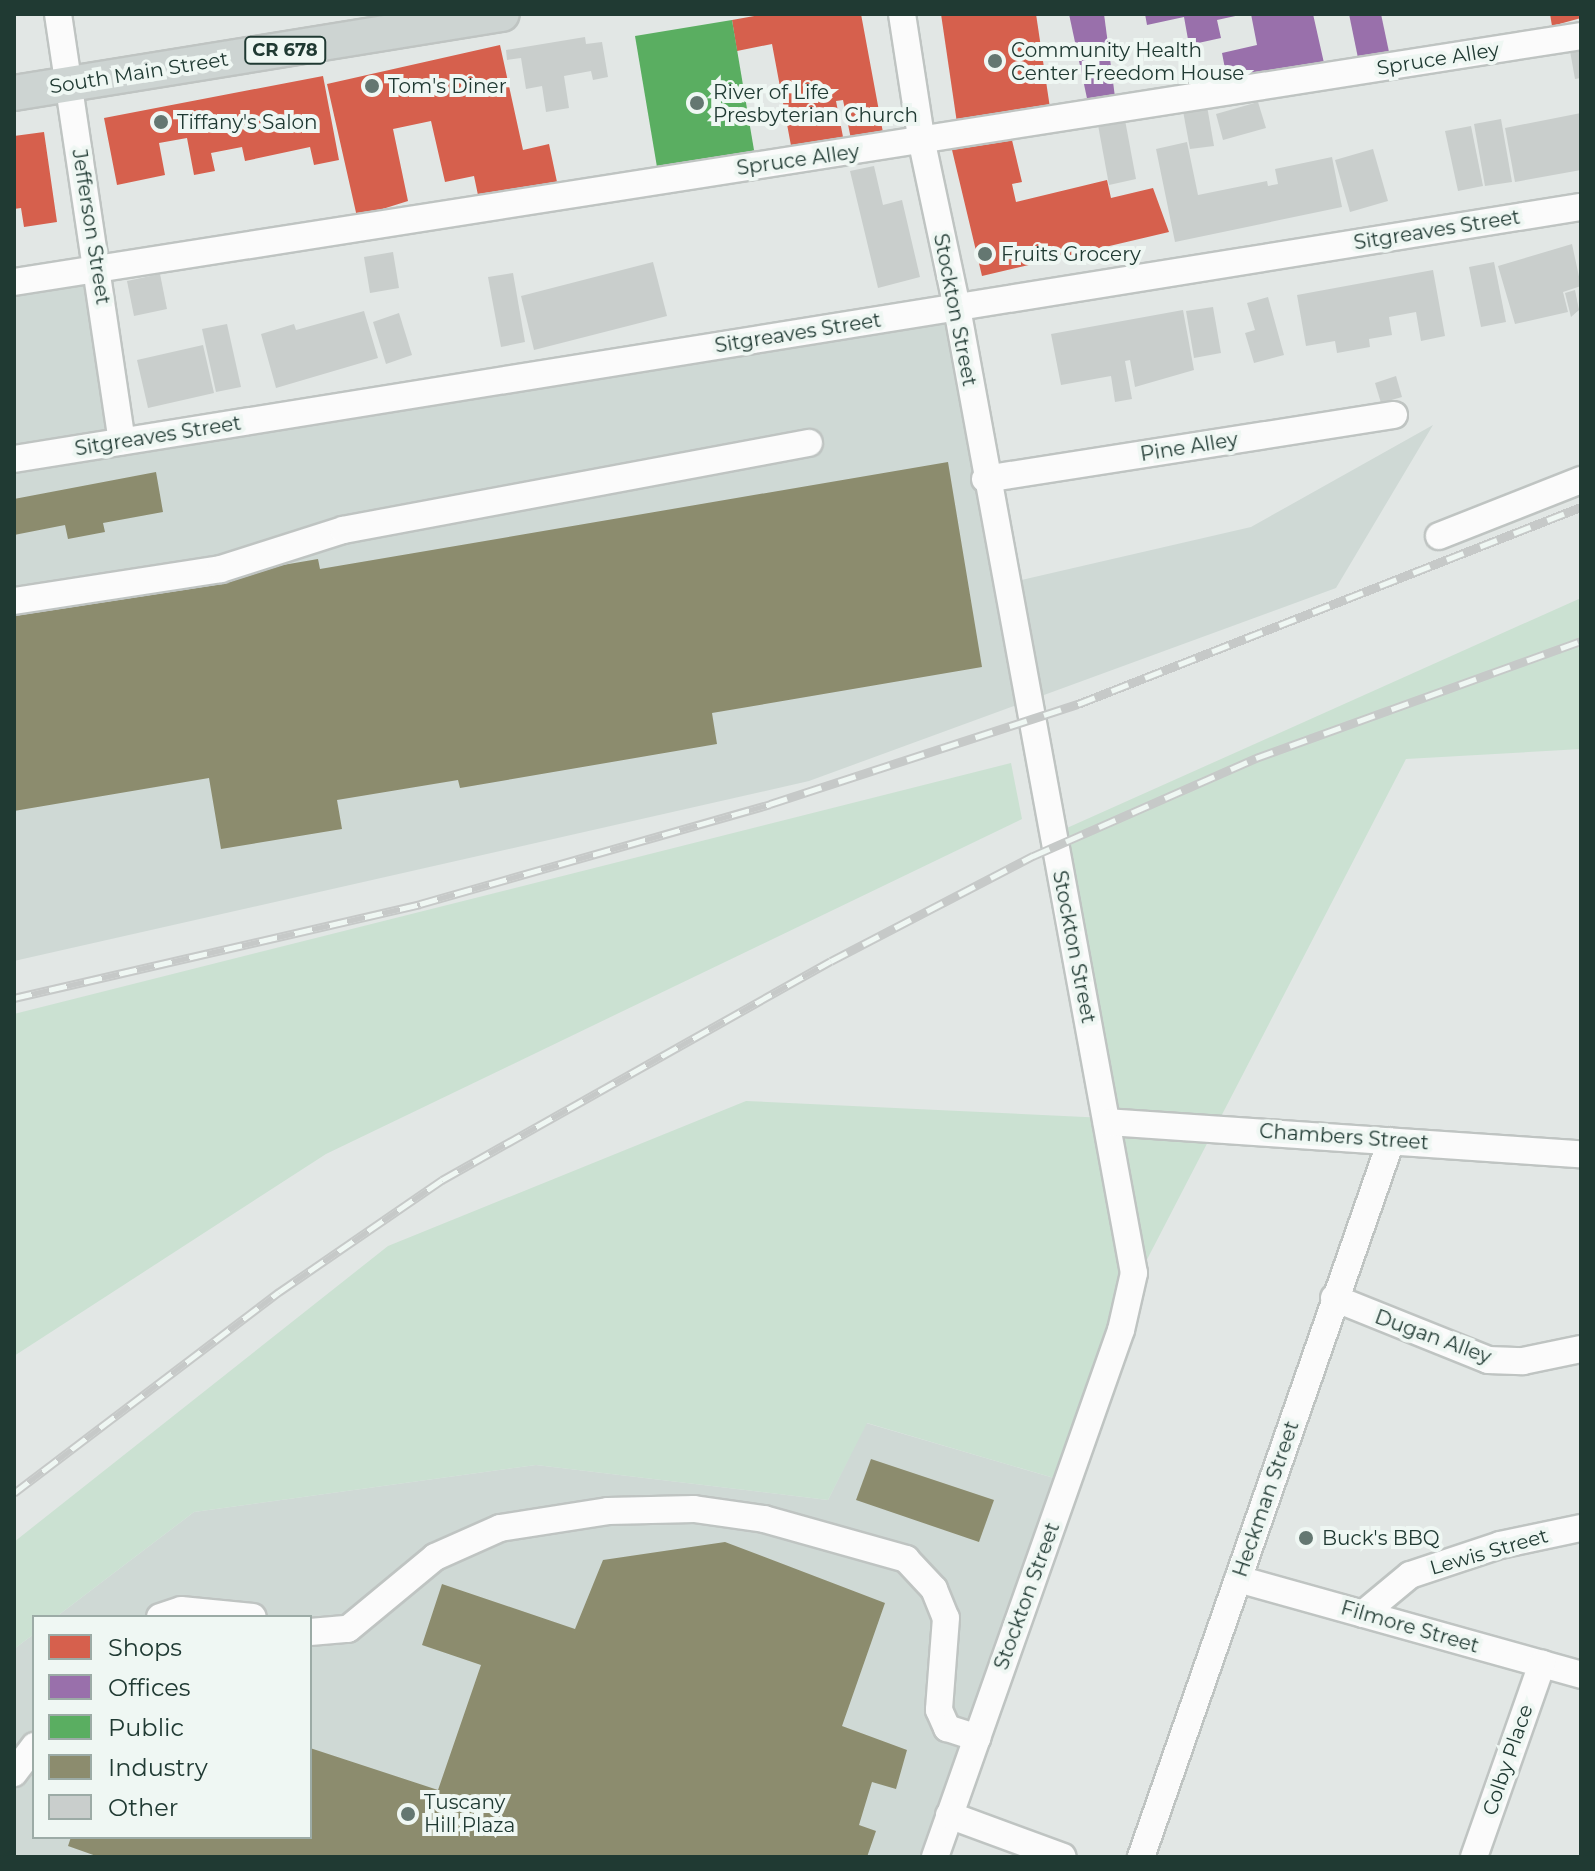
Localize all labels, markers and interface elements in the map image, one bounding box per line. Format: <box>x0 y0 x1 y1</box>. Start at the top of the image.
road number: CR 678 <box>243 36 327 64</box>
street label: Spruce Alley <box>1375 37 1501 81</box>
place label: Community Health Center Freedom House <box>1011 38 1244 85</box>
street label: South Main Street <box>48 47 230 99</box>
marker: Community Health Center Freedom House <box>986 52 1004 70</box>
place label: Tom's Diner <box>388 74 507 98</box>
marker: Tom's Diner <box>363 77 381 95</box>
place label: River of Life Presbyterian Church <box>713 80 918 127</box>
marker: River of Life Presbyterian Church <box>688 94 706 112</box>
place label: Tiffany's Salon <box>177 110 318 134</box>
marker: Tiffany's Salon <box>152 113 170 131</box>
street label: Spruce Alley <box>735 140 861 180</box>
street label: Jefferson Street <box>67 148 115 306</box>
street label: Sitgreaves Street <box>1352 205 1522 255</box>
street label: Stockton Street <box>928 232 982 388</box>
place label: Fruits Grocery <box>1001 242 1141 266</box>
marker: Fruits Grocery <box>976 245 994 263</box>
street label: Sitgreaves Street <box>713 308 883 358</box>
street label: Sitgreaves Street <box>73 411 243 461</box>
street label: Pine Alley <box>1138 427 1240 467</box>
street label: Stockton Street <box>1047 869 1101 1025</box>
street label: Chambers Street <box>1258 1119 1430 1155</box>
street label: Dugan Alley <box>1372 1305 1494 1369</box>
street label: Heckman Street <box>1228 1418 1304 1580</box>
street label: Stockton Street <box>989 1519 1065 1673</box>
street label: Lewis Street <box>1427 1524 1551 1580</box>
place label: Buck's BBQ <box>1322 1526 1440 1550</box>
marker: Buck's BBQ <box>1297 1529 1315 1547</box>
street label: Filmore Street <box>1338 1596 1482 1658</box>
legend <box>32 1615 312 1839</box>
text: Shops <box>108 1633 182 1662</box>
text: Offices <box>108 1673 190 1702</box>
street label: Colby Place <box>1478 1701 1538 1819</box>
text: Public <box>108 1713 184 1742</box>
text: Industry <box>108 1753 208 1782</box>
place label: Tuscany Hill Plaza <box>424 1790 515 1837</box>
text: Other <box>108 1793 178 1822</box>
marker: Tuscany Hill Plaza <box>399 1805 417 1823</box>

